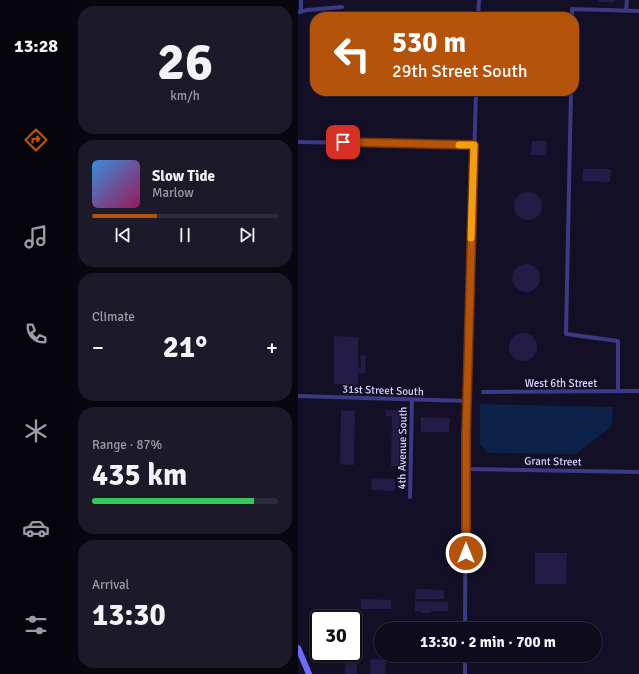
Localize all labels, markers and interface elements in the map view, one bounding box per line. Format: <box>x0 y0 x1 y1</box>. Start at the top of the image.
text: 530 m <box>392 26 466 60</box>
icon: left <box>326 28 378 80</box>
text: 26 <box>157 30 213 94</box>
text: 13:28 <box>14 35 58 57</box>
text: 29th Street South <box>392 60 528 82</box>
text: km/h <box>170 88 200 104</box>
pin <box>326 125 360 159</box>
icon: directions <box>22 126 50 154</box>
icon: arrive <box>332 131 354 153</box>
text: Slow Tide <box>152 167 215 185</box>
text: Marlow <box>152 185 194 201</box>
icon: music <box>22 223 50 251</box>
icon: previous <box>112 224 134 246</box>
icon: pause <box>174 224 196 246</box>
icon: next <box>236 224 258 246</box>
text: Climate <box>92 309 135 325</box>
icon: phone <box>22 320 50 348</box>
text: 21° <box>163 329 207 366</box>
text: − <box>92 334 104 361</box>
text: + <box>266 334 278 361</box>
street label: West 6th Street <box>525 377 597 390</box>
street label: 31st Street South <box>342 383 424 398</box>
street label: 4th Avenue South <box>395 407 410 489</box>
icon: climate <box>22 417 50 445</box>
text: Range · 87% <box>92 437 162 453</box>
street label: Grant Street <box>524 454 582 469</box>
text: 435 km <box>92 457 187 494</box>
icon: car <box>22 514 50 542</box>
position arrow <box>445 532 487 574</box>
text: Arrival <box>92 577 129 593</box>
text: 13:30 <box>92 597 166 634</box>
speed limit sign: 30 <box>310 610 362 662</box>
icon: filters <box>22 611 50 639</box>
text: 13:30 · 2 min · 700 m <box>420 633 556 651</box>

